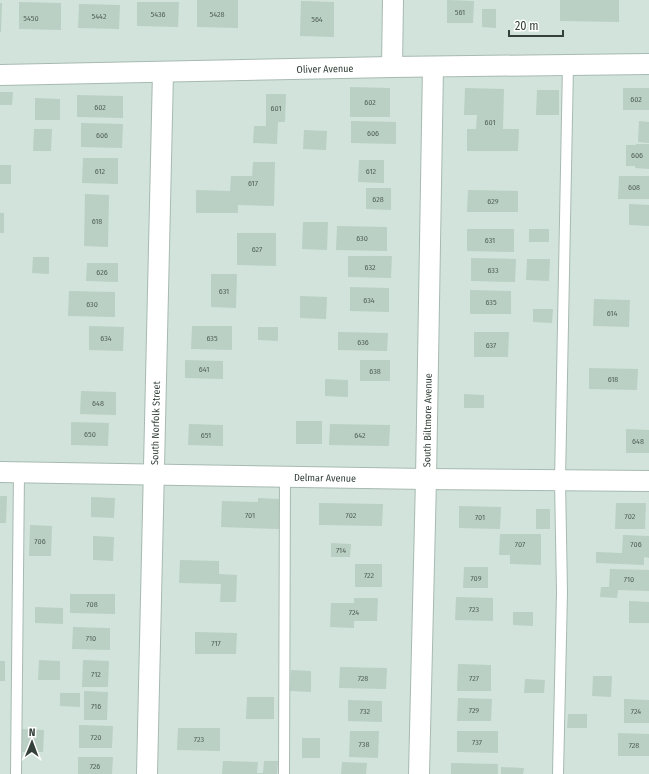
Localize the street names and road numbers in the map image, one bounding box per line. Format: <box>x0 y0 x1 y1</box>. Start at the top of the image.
street label: Oliver Avenue <box>296 63 354 76</box>
street label: South Biltmore Avenue <box>421 373 435 467</box>
street label: South Norfolk Street <box>149 380 163 465</box>
street label: Delmar Avenue <box>294 472 356 485</box>

